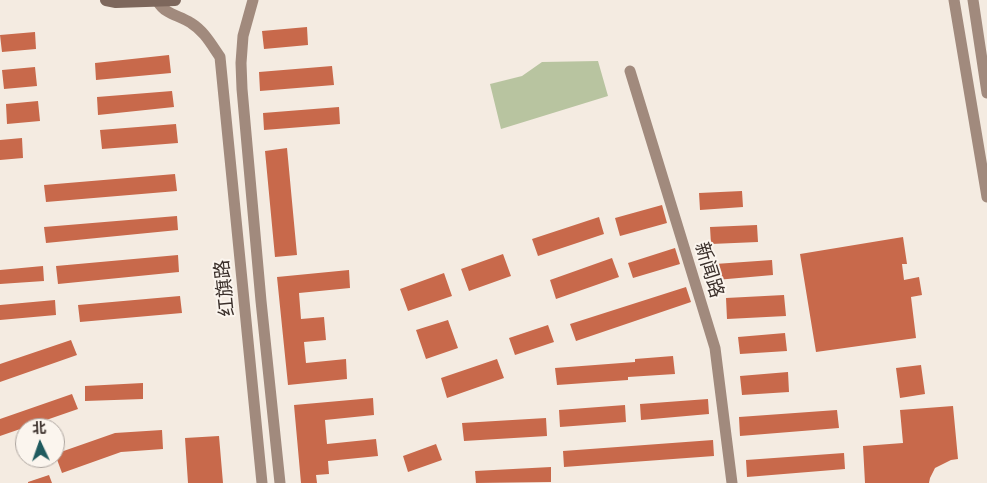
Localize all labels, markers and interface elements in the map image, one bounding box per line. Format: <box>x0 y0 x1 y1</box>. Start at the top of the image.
street label: 新闻路 <box>690 239 728 301</box>
street label: 红旗路 <box>211 258 239 318</box>
north arrow <box>15 418 65 468</box>
text: 北 <box>32 422 47 436</box>

